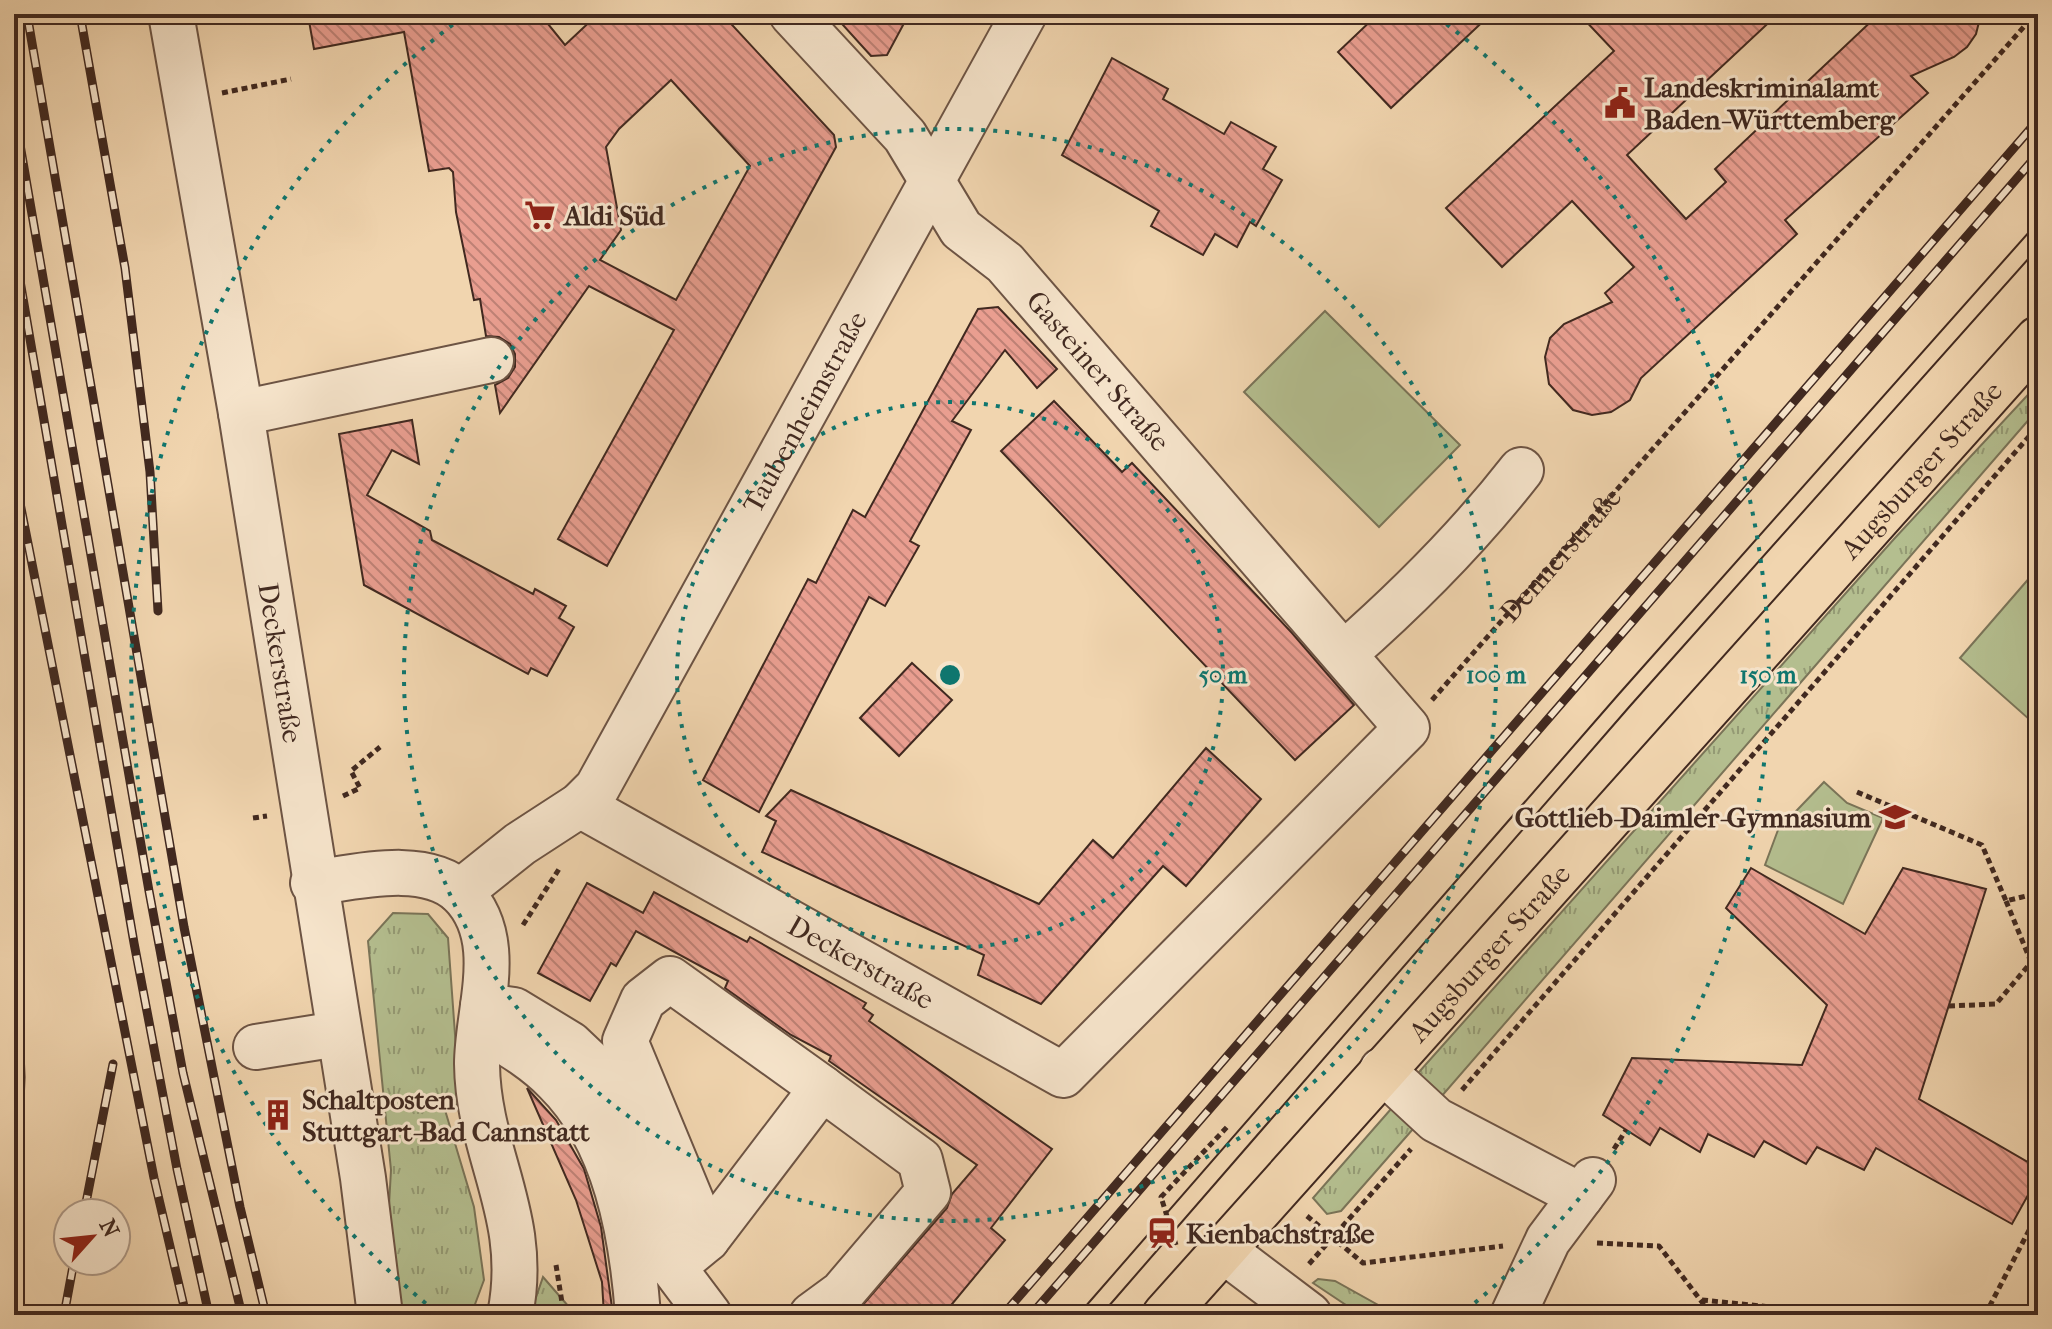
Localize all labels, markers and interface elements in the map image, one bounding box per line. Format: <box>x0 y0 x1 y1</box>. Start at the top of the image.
place label: Landeskriminalamt Baden-Württemberg <box>1644 71 1896 136</box>
public building icon: Landeskriminalamt Baden-Württemberg <box>1603 86 1637 120</box>
supermarket icon: Aldi Süd <box>523 198 557 232</box>
place label: Aldi Süd <box>562 199 665 232</box>
street label: Gasteiner Straße <box>1019 284 1177 458</box>
street label: Taubenheimstraße <box>736 305 873 519</box>
street label: Augsburger Straße <box>1833 374 2009 566</box>
street label: Dennerstraße <box>1492 480 1628 628</box>
street label: Deckerstraße <box>252 580 310 745</box>
centre of rings <box>936 661 964 689</box>
text: 50 m <box>1199 661 1248 689</box>
text: 100 m <box>1466 661 1527 689</box>
text: 150 m <box>1739 661 1798 689</box>
school or university icon: Gottlieb-Daimler-Gymnasium <box>1878 800 1912 834</box>
place label: Gottlieb-Daimler-Gymnasium <box>1515 801 1872 834</box>
street label: Augsburger Straße <box>1401 857 1577 1049</box>
street label: Deckerstraße <box>782 908 940 1016</box>
place label: Schaltposten Stuttgart-Bad Cannstatt <box>302 1083 590 1148</box>
building icon: Schaltposten Stuttgart-Bad Cannstatt <box>261 1098 295 1132</box>
north arrow <box>52 1197 132 1277</box>
text: N <box>94 1215 124 1242</box>
station icon: Kienbachstraße <box>1145 1216 1179 1250</box>
place label: Kienbachstraße <box>1186 1217 1374 1250</box>

